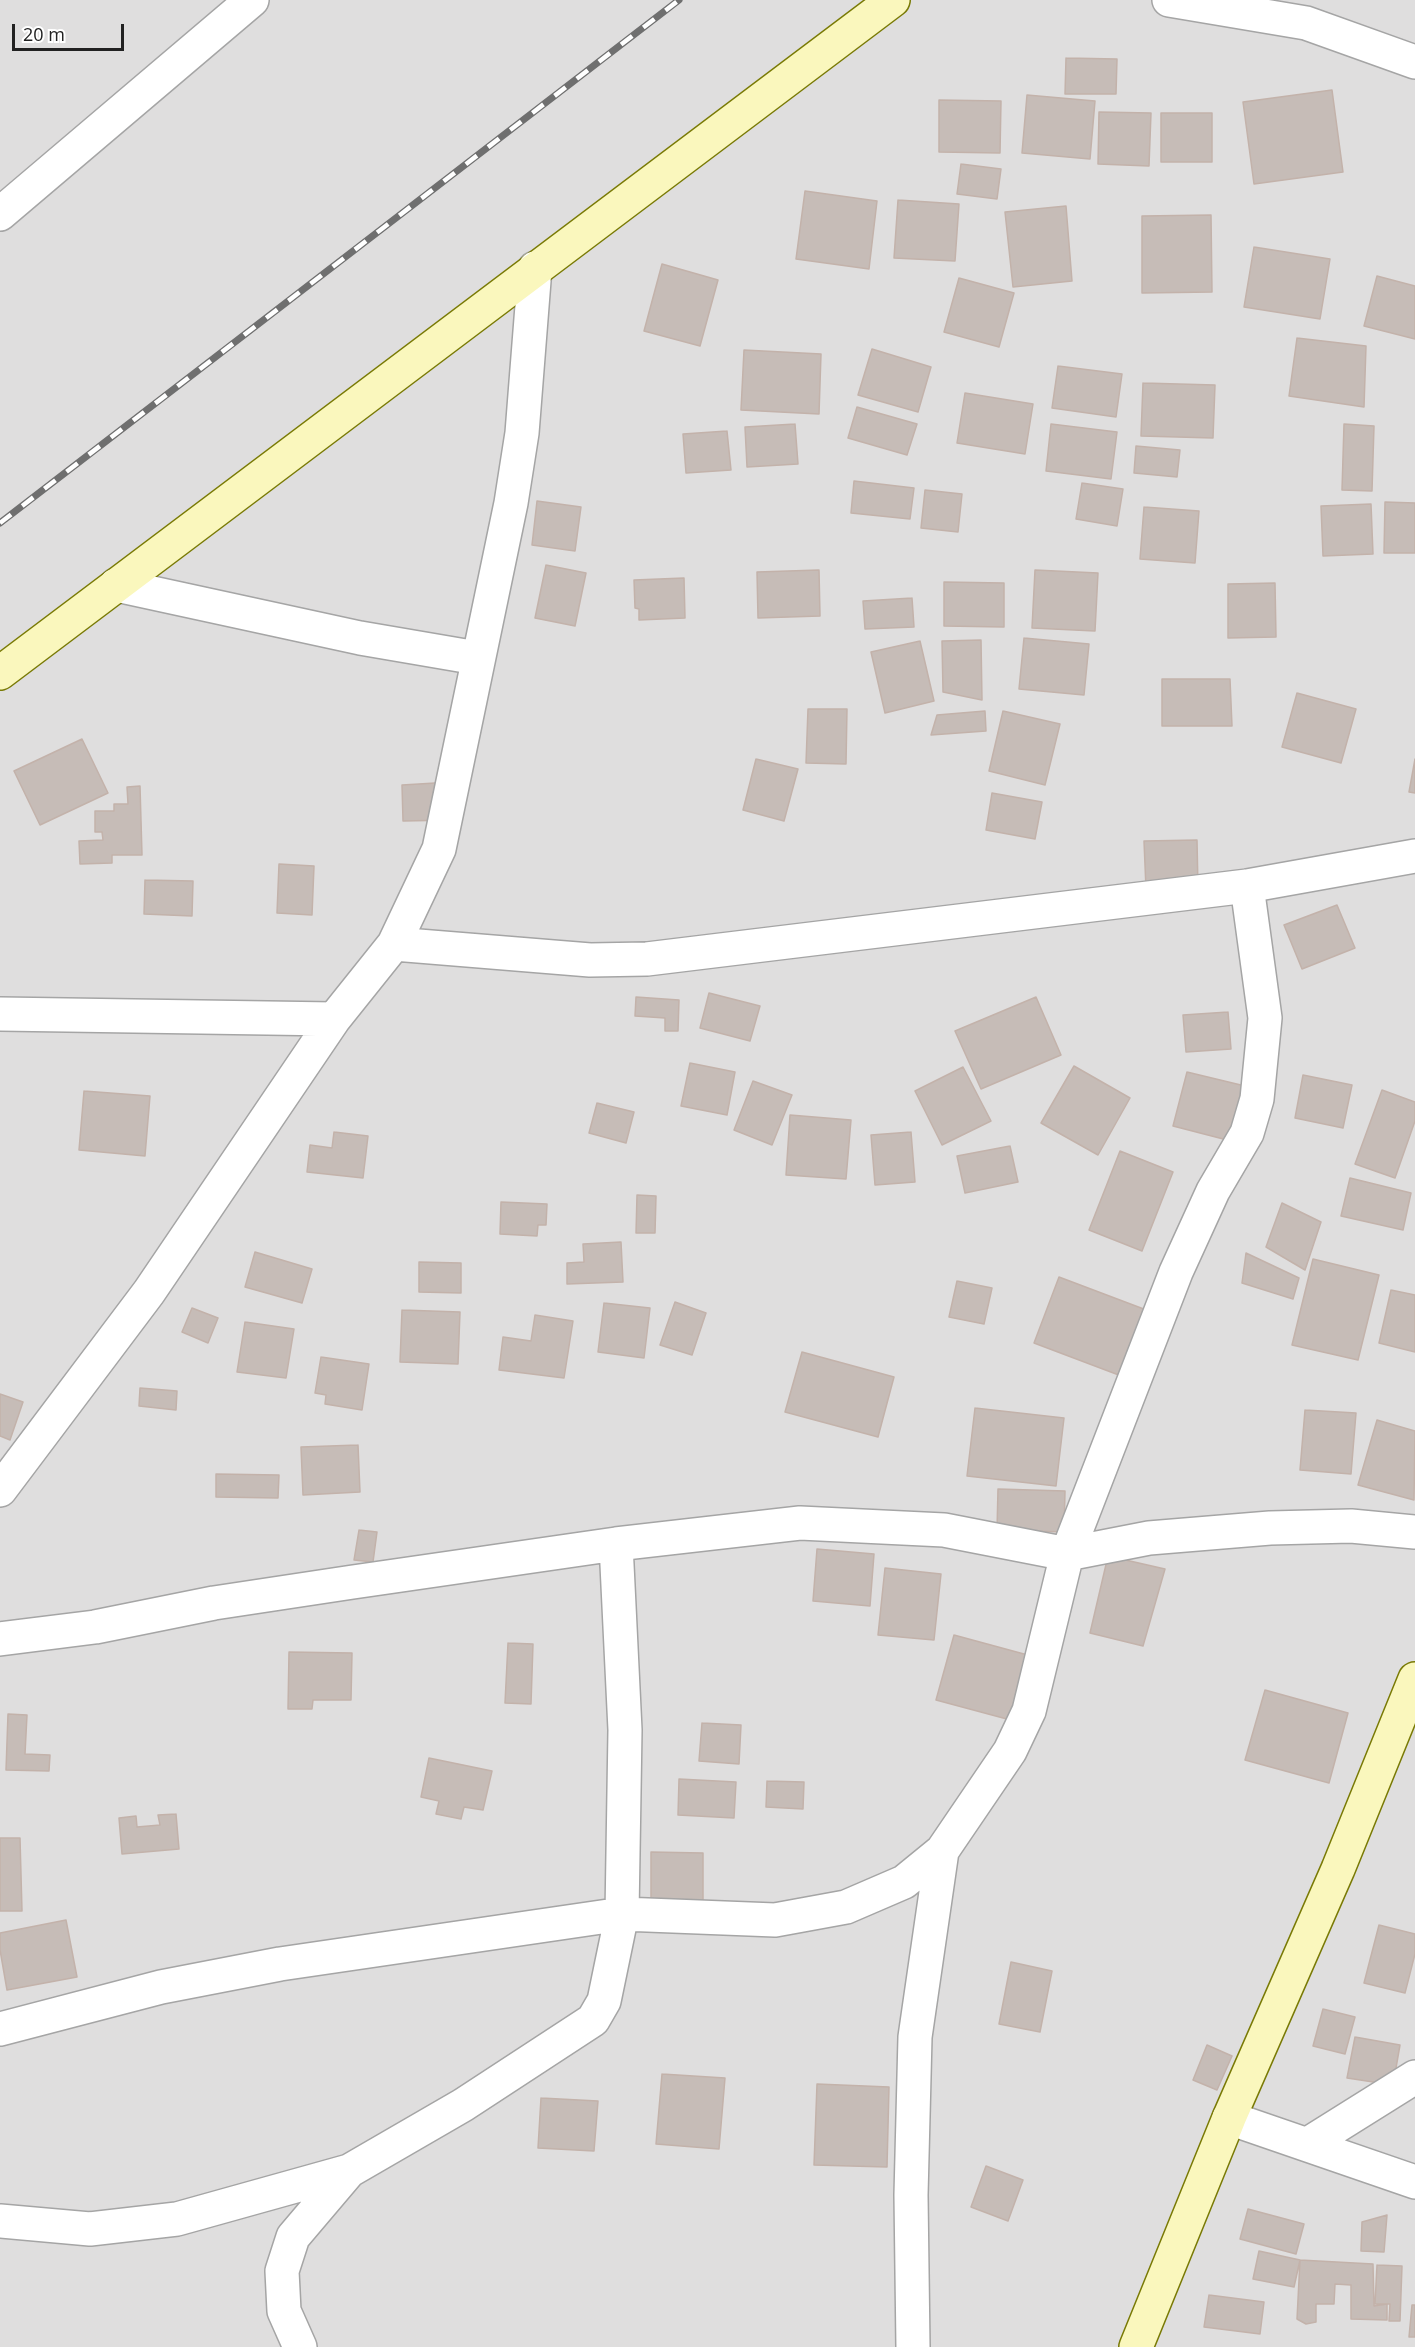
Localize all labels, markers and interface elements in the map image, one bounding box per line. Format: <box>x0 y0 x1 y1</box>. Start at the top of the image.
scale bar <box>15 12 128 50</box>
text: 20 m <box>23 22 65 46</box>

